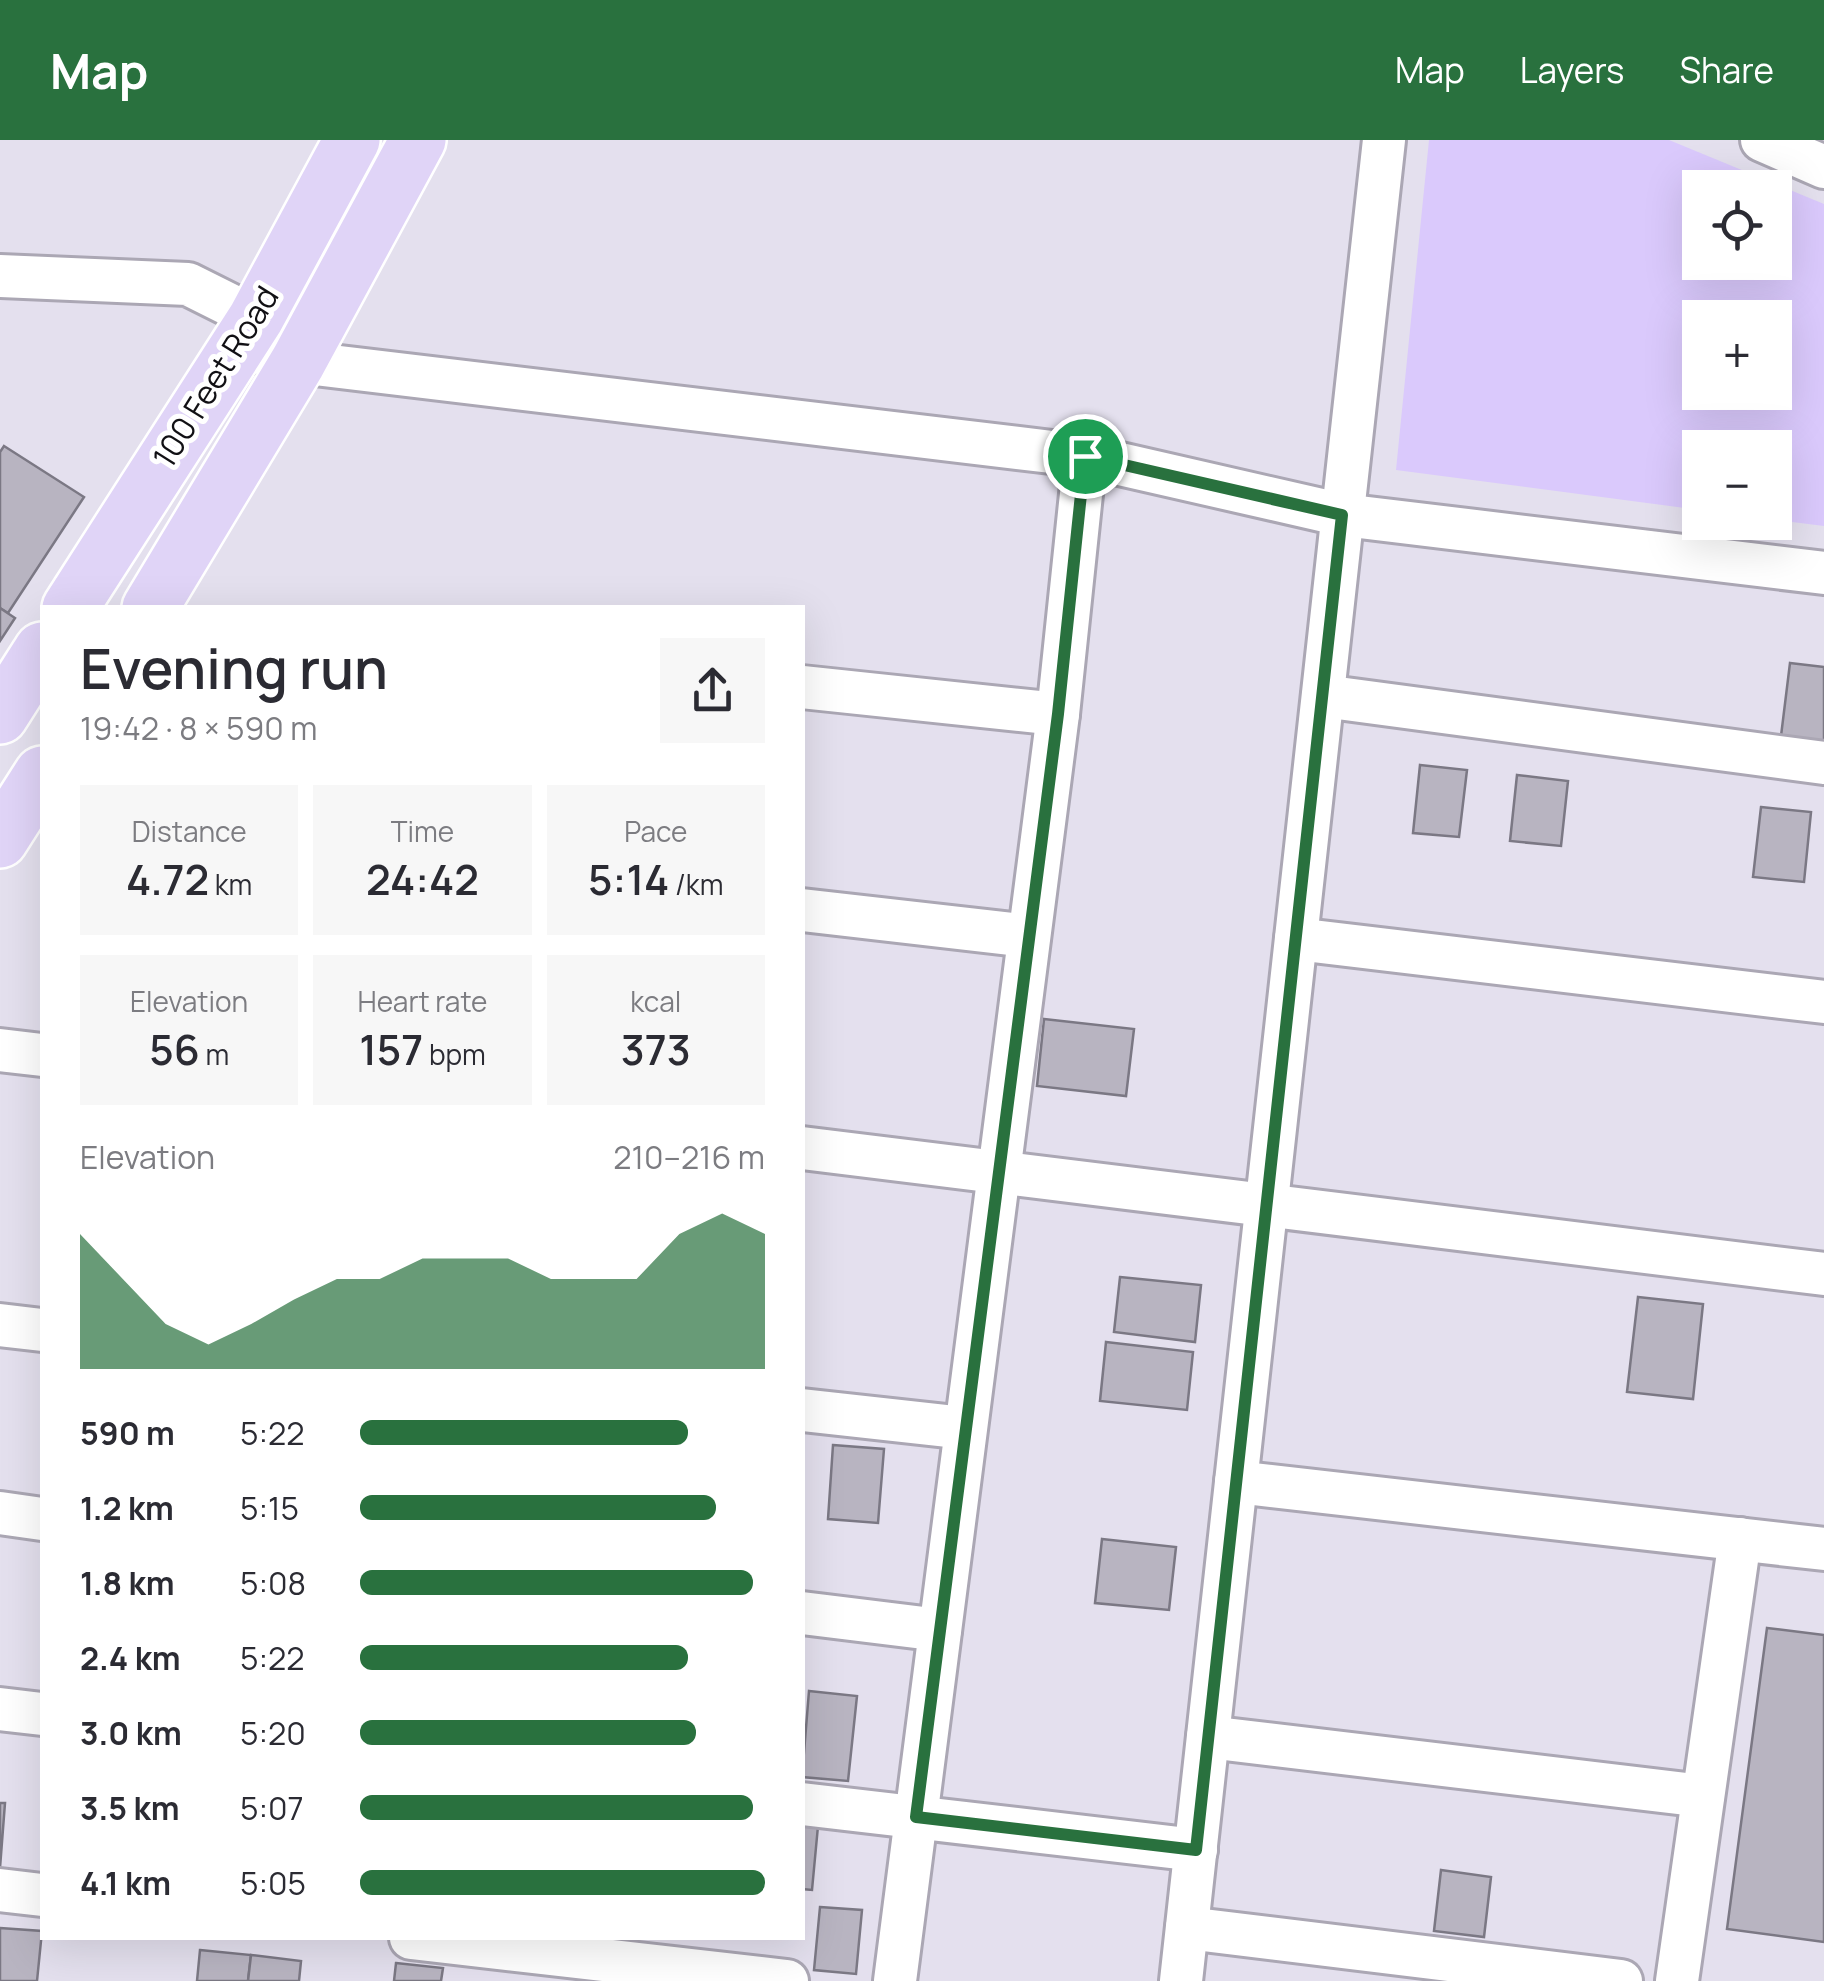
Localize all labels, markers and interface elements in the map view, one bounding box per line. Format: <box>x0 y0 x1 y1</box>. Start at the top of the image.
text: Map <box>50 38 148 103</box>
text: Map <box>1395 46 1465 94</box>
text: Layers <box>1520 46 1624 94</box>
text: Share <box>1679 46 1774 94</box>
map controls <box>1682 170 1792 540</box>
button: locate <box>1682 170 1792 280</box>
street label: 100 Feet Road <box>142 277 288 475</box>
button: + <box>1682 300 1792 410</box>
pin <box>1043 414 1128 499</box>
icon: arrive <box>1058 429 1113 484</box>
button: − <box>1682 430 1792 540</box>
text: Evening run <box>80 630 388 706</box>
button: share <box>660 638 765 743</box>
text: 19:42 · 8 × 590 m <box>80 706 317 750</box>
text: Distance <box>132 812 247 850</box>
text: Time <box>391 812 454 850</box>
text: Pace <box>624 812 687 850</box>
text: 4.72 <box>126 850 209 908</box>
text: 24:42 <box>366 850 479 908</box>
text: 5:14 <box>588 850 669 908</box>
text: km <box>209 865 252 903</box>
text: /km <box>669 865 724 903</box>
text: Elevation <box>130 982 248 1020</box>
text: Heart rate <box>358 982 487 1020</box>
text: kcal <box>630 982 681 1020</box>
text: 56 <box>149 1020 200 1078</box>
text: 157 <box>359 1020 423 1078</box>
text: 373 <box>621 1020 691 1078</box>
text: m <box>200 1035 229 1073</box>
text: bpm <box>423 1035 486 1073</box>
text: Elevation <box>80 1135 215 1179</box>
text: 210–216 m <box>613 1135 765 1179</box>
text: 590 m <box>80 1411 175 1455</box>
text: 5:22 <box>240 1411 305 1455</box>
text: 1.2 km <box>80 1486 174 1530</box>
text: 5:15 <box>240 1486 299 1530</box>
text: 1.8 km <box>80 1561 174 1605</box>
text: 5:08 <box>240 1561 306 1605</box>
text: 2.4 km <box>80 1636 181 1680</box>
text: 5:22 <box>240 1636 305 1680</box>
text: 3.0 km <box>80 1711 182 1755</box>
text: 5:20 <box>240 1711 306 1755</box>
text: 3.5 km <box>80 1786 179 1830</box>
text: 5:07 <box>240 1786 304 1830</box>
text: 4.1 km <box>80 1861 171 1905</box>
text: 5:05 <box>240 1861 306 1905</box>

